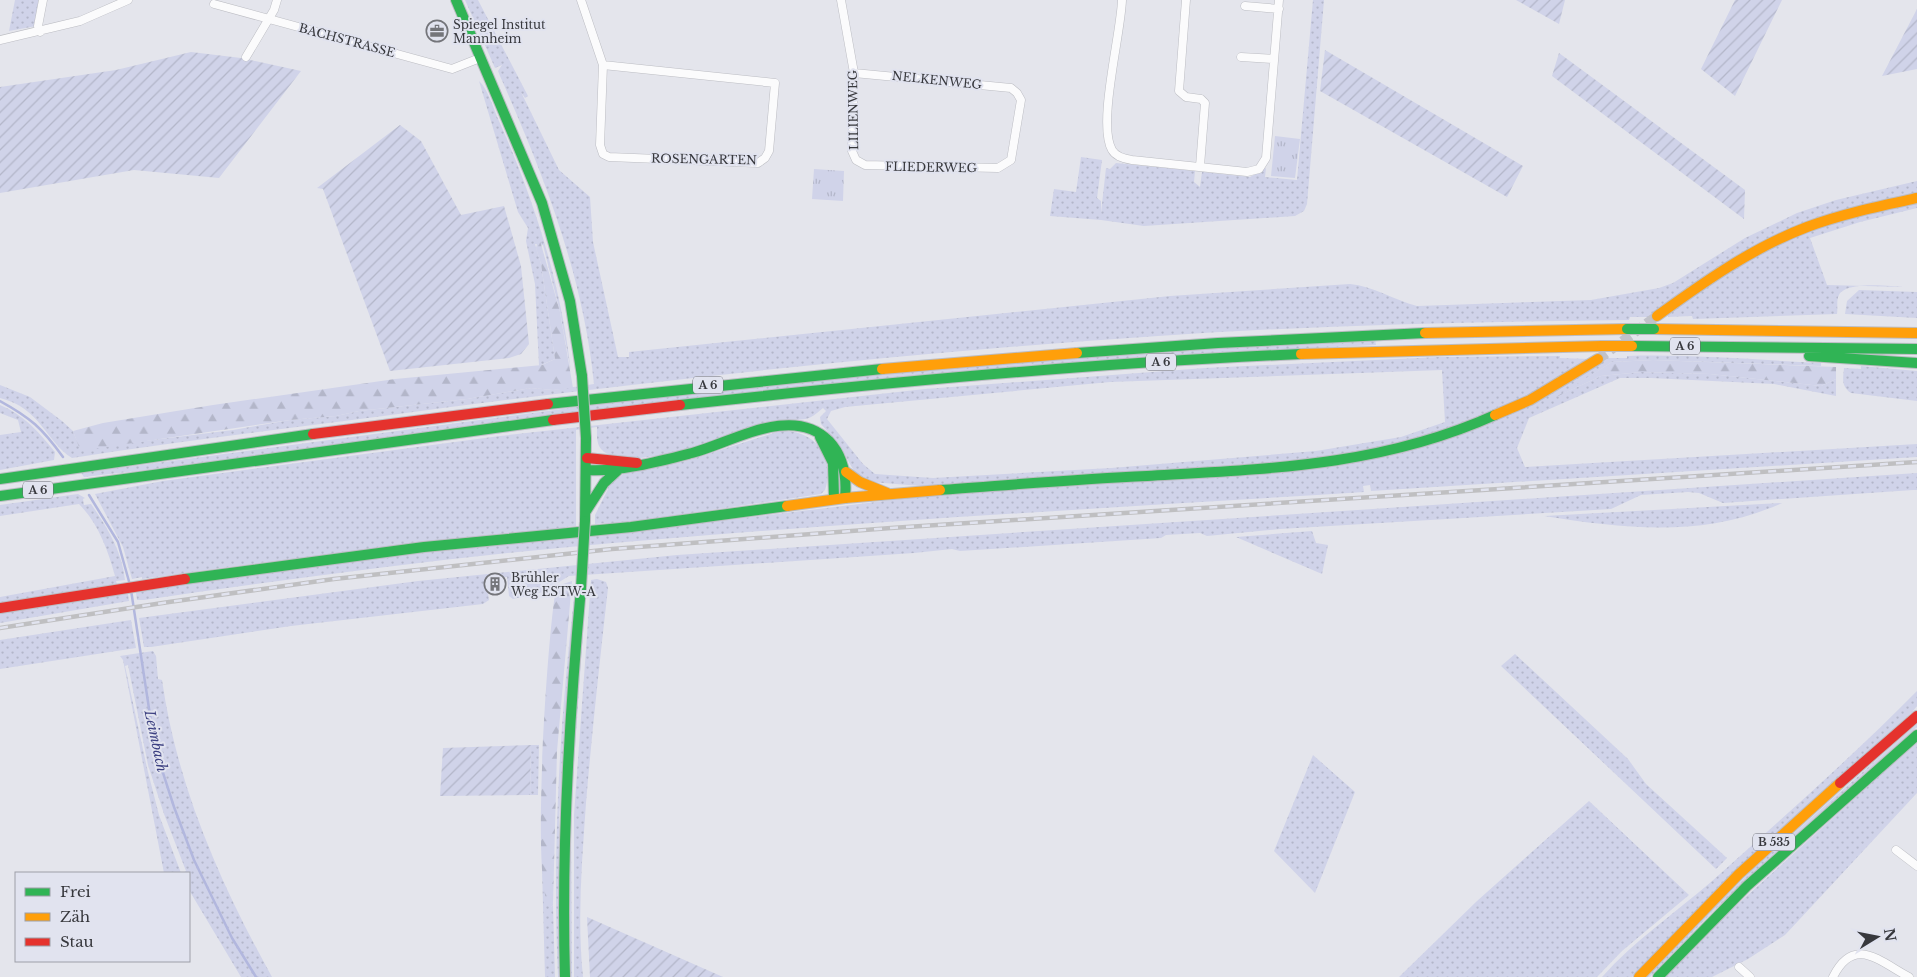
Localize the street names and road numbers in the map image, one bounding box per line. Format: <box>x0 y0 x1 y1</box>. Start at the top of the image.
street label: BACHSTRASSE <box>297 20 397 60</box>
street label: NELKENWEG <box>891 68 983 92</box>
street label: LILIENWEG <box>845 69 861 150</box>
street label: ROSENGARTEN <box>651 151 757 167</box>
street label: FLIEDERWEG <box>885 159 978 175</box>
road number: A 6 <box>1670 338 1700 354</box>
road number: A 6 <box>1146 354 1176 371</box>
road number: A 6 <box>693 376 723 394</box>
road number: A 6 <box>23 482 53 498</box>
road number: B 535 <box>1753 834 1795 850</box>

